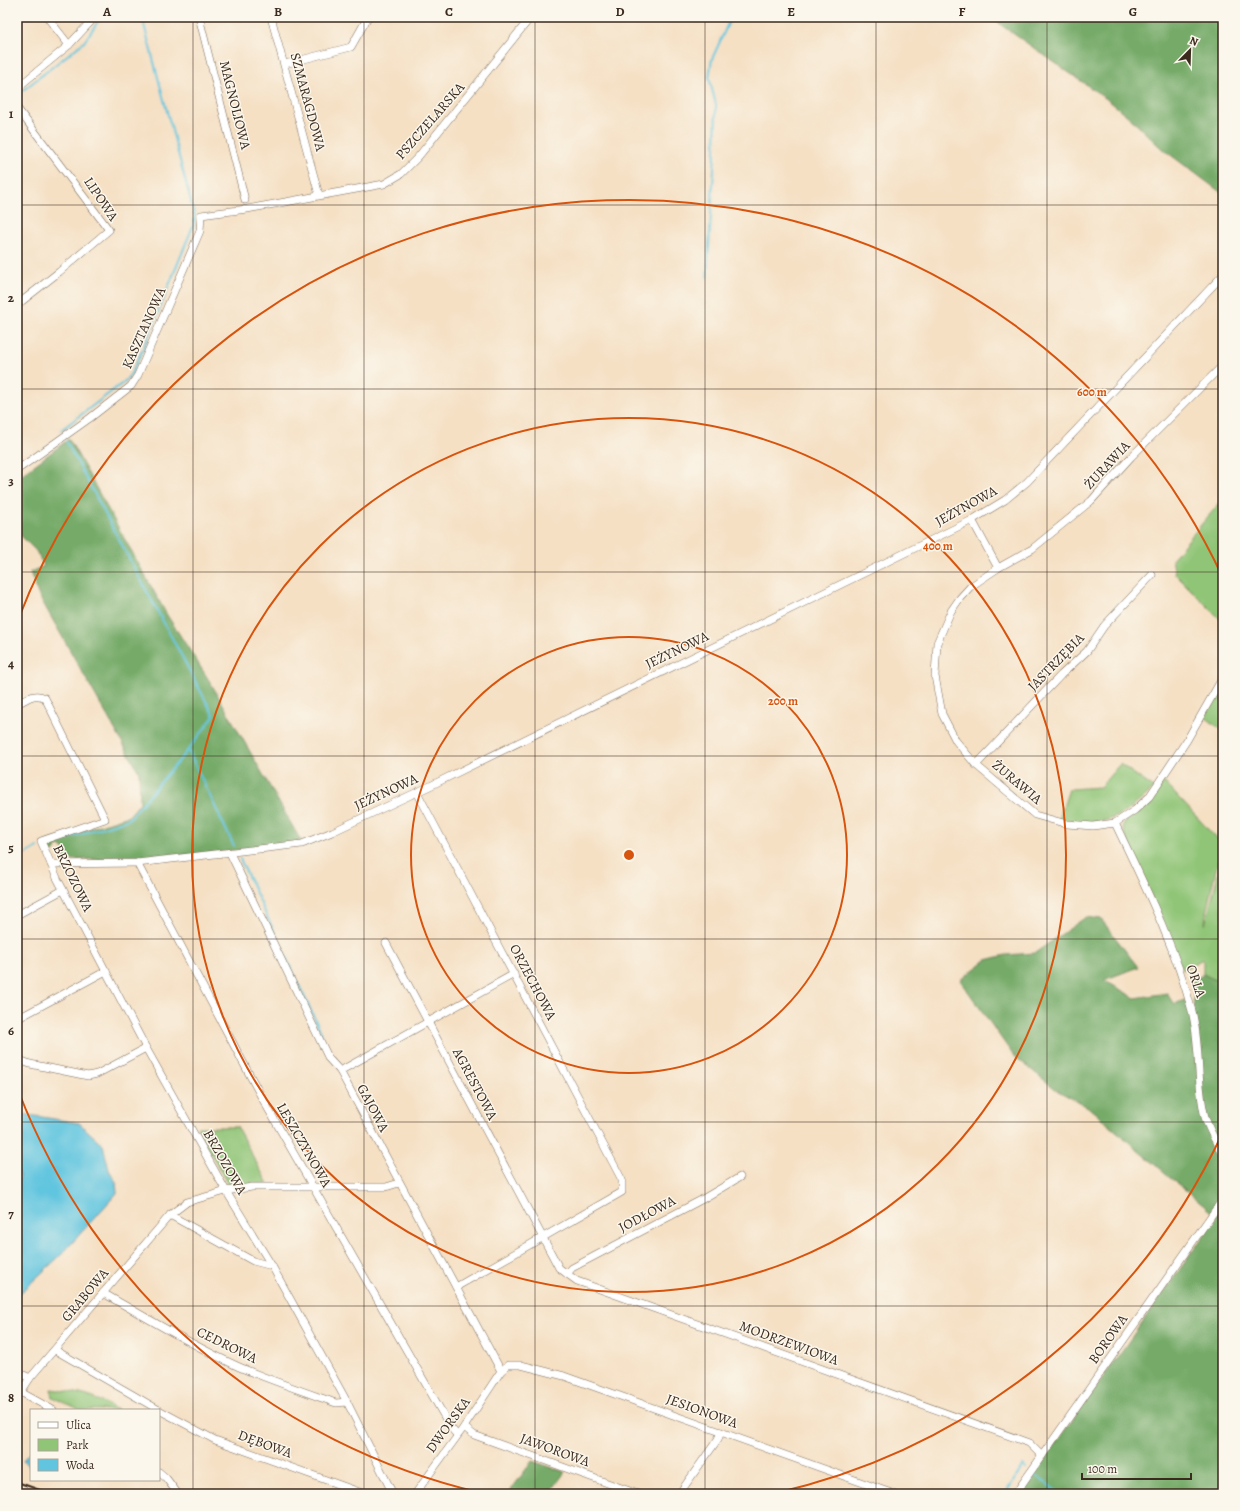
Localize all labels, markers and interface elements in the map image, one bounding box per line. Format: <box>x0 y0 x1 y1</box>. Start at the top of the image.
text: A <box>102 3 112 20</box>
text: B <box>274 3 282 20</box>
text: C <box>445 3 453 20</box>
text: D <box>615 3 625 20</box>
text: E <box>787 3 795 20</box>
text: F <box>959 3 966 20</box>
text: G <box>1129 3 1137 20</box>
north arrow <box>1170 30 1210 70</box>
text: N <box>1187 33 1200 50</box>
street label: SZMARAGDOWA <box>286 51 330 154</box>
street label: MAGNOLIOWA <box>215 59 255 152</box>
street label: PSZCZELARSKA <box>391 78 469 164</box>
text: 1 <box>9 105 14 122</box>
street label: LIPOWA <box>79 173 123 226</box>
street label: KASZTANOWA <box>118 283 171 372</box>
text: 2 <box>8 289 15 306</box>
text: 600 m <box>1077 384 1107 400</box>
street label: ŻURAWIA <box>1080 436 1135 493</box>
text: 3 <box>8 472 14 489</box>
street label: JEŻYNOWA <box>932 481 1001 531</box>
text: 400 m <box>923 538 953 554</box>
street label: JEŻYNOWA <box>642 626 713 673</box>
street label: JASTRZĘBIA <box>1023 628 1089 695</box>
text: 4 <box>8 655 14 672</box>
text: 200 m <box>768 693 798 709</box>
street label: ŻURAWIA <box>988 756 1047 809</box>
street label: JEŻYNOWA <box>351 769 422 815</box>
text: 5 <box>8 839 14 856</box>
street label: BRZOZOWA <box>49 841 98 915</box>
centre of rings <box>622 848 636 862</box>
street label: ORZECHOWA <box>505 941 561 1024</box>
street label: ORLA <box>1182 962 1211 1001</box>
text: 6 <box>8 1022 14 1039</box>
street label: AGRESTOWA <box>448 1044 502 1124</box>
street label: GAJOWA <box>352 1081 394 1136</box>
street label: LESZCZYNOWA <box>272 1099 336 1191</box>
street label: BRZOZOWA <box>199 1126 252 1199</box>
street label: JODŁOWA <box>615 1191 679 1237</box>
text: 7 <box>8 1205 14 1222</box>
street label: GRABOWA <box>57 1264 113 1326</box>
street label: BOROWA <box>1084 1310 1132 1368</box>
street label: MODRZEWIOWA <box>737 1316 842 1370</box>
street label: CEDROWA <box>194 1322 261 1368</box>
text: 8 <box>8 1389 14 1406</box>
street label: JESIONOWA <box>664 1389 741 1433</box>
street label: DWORSKA <box>421 1393 475 1457</box>
legend <box>30 1409 160 1481</box>
text: Ulica <box>66 1417 91 1433</box>
street label: DĘBOWA <box>235 1425 296 1463</box>
street label: JAWOROWA <box>518 1429 593 1472</box>
text: Park <box>66 1437 89 1453</box>
scale bar <box>1082 1455 1191 1481</box>
text: Woda <box>65 1457 95 1473</box>
text: 100 m <box>1088 1461 1117 1477</box>

